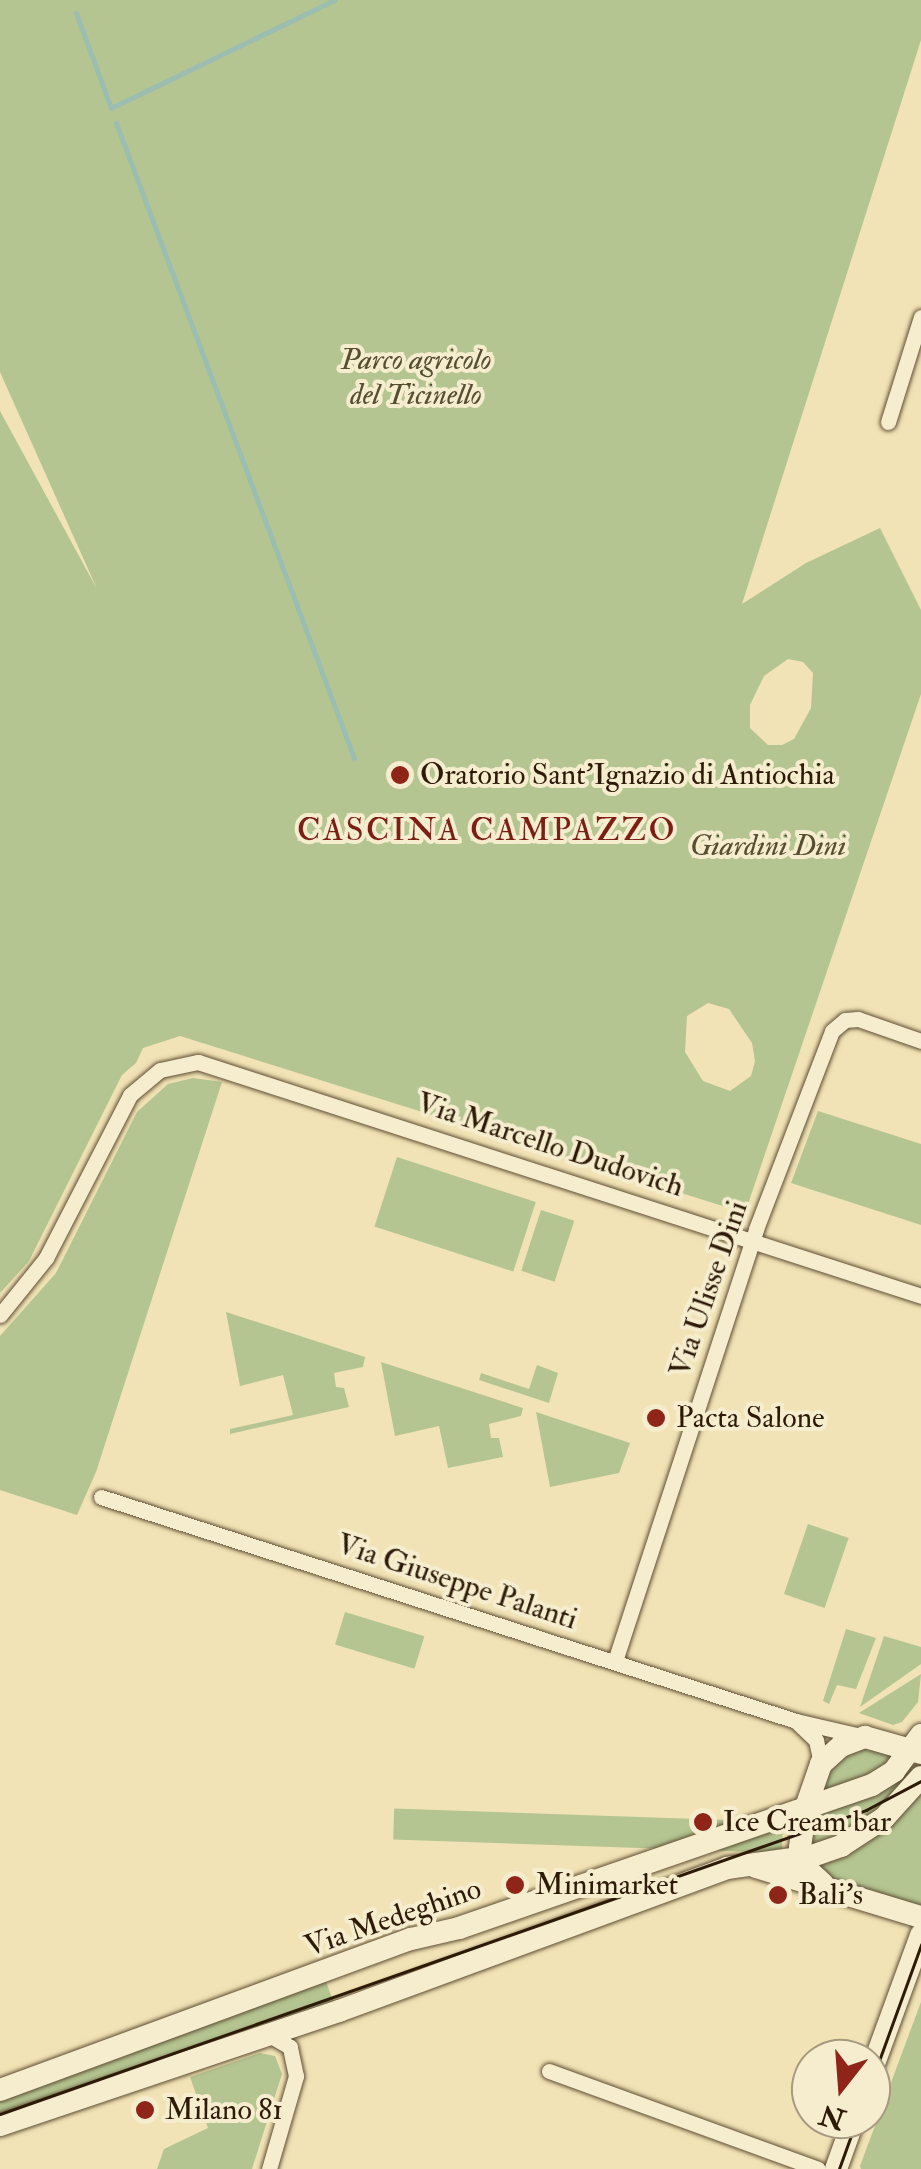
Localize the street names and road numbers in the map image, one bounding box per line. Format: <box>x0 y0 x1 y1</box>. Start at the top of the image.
street label: Via Marcello Dudovich <box>412 1085 688 1205</box>
street label: Via Ulisse Dini <box>662 1196 756 1382</box>
street label: Via Giuseppe Palanti <box>332 1526 582 1638</box>
street label: Via Medeghino <box>300 1871 486 1965</box>

